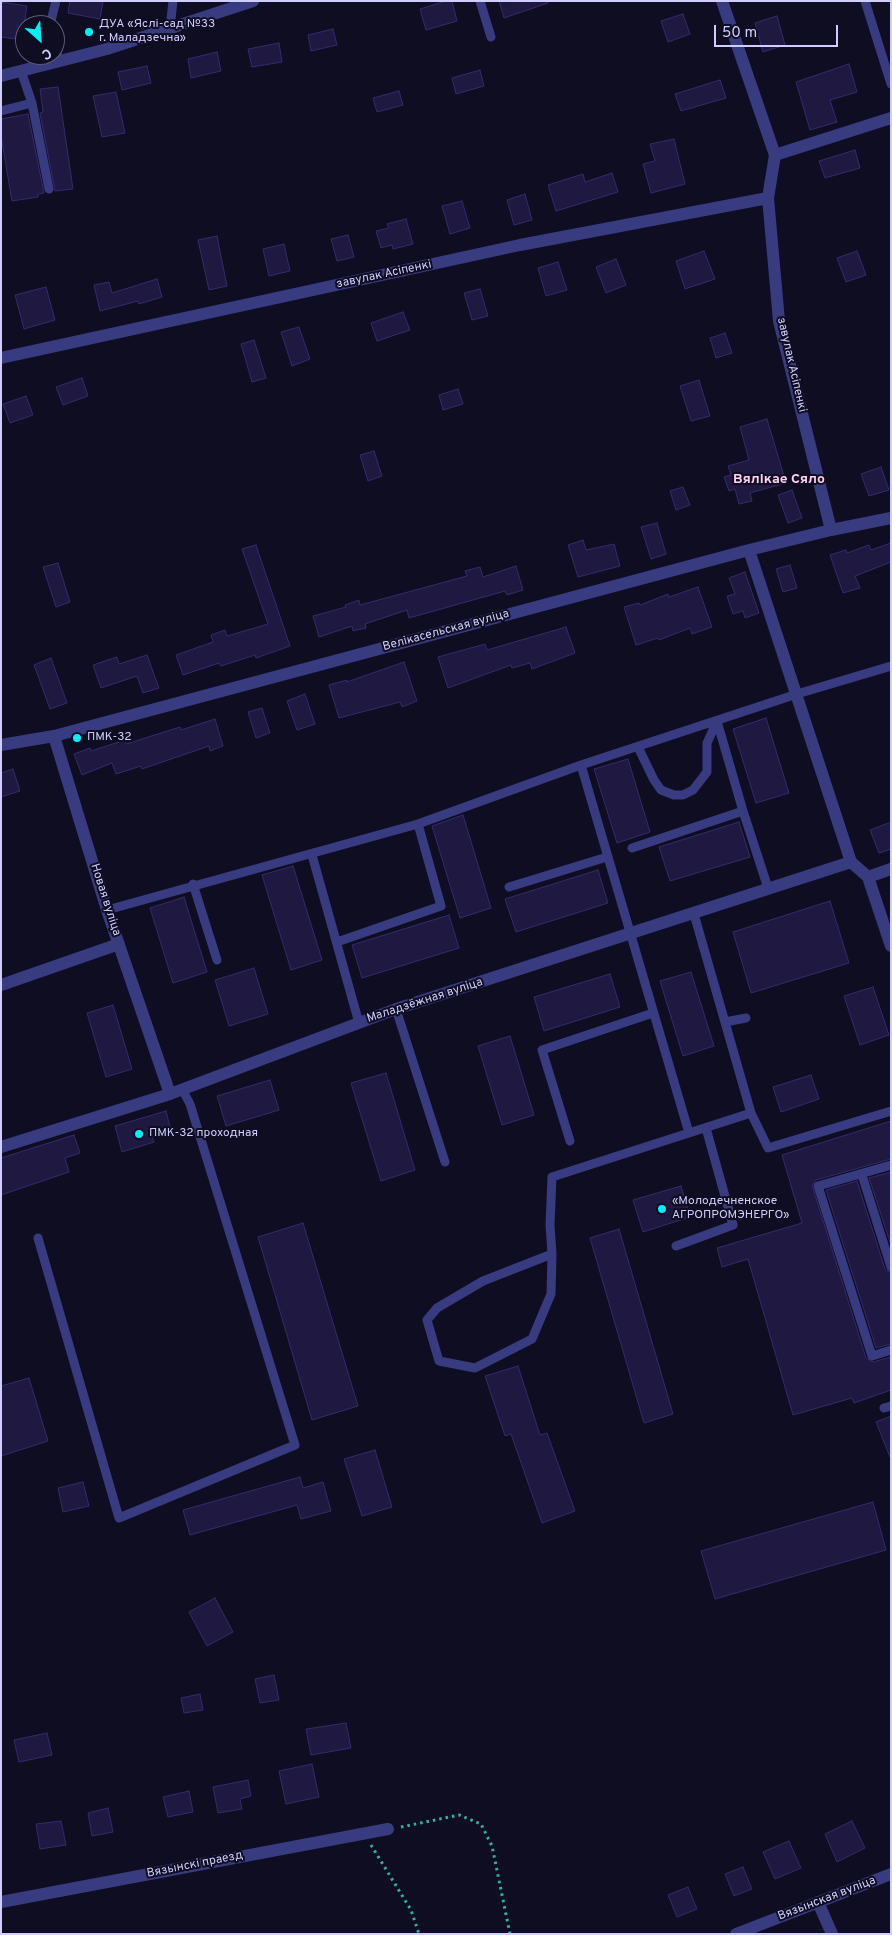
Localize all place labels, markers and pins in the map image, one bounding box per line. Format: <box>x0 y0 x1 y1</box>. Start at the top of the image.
place label: ДУА «Яслі-сад №33 г. Маладзечна» <box>99 18 215 46</box>
marker: ДУА «Яслі-сад №33 г. Маладзечна» <box>83 26 95 38</box>
place label: ПМК-32 <box>87 731 132 745</box>
marker: ПМК-32 <box>71 732 83 744</box>
place label: ПМК-32 проходная <box>149 1127 258 1141</box>
marker: ПМК-32 проходная <box>133 1128 145 1140</box>
place label: «Молодечненское АГРОПРОМЭНЕРГО» <box>672 1195 789 1223</box>
marker: «Молодечненское АГРОПРОМЭНЕРГО» <box>656 1203 668 1215</box>

